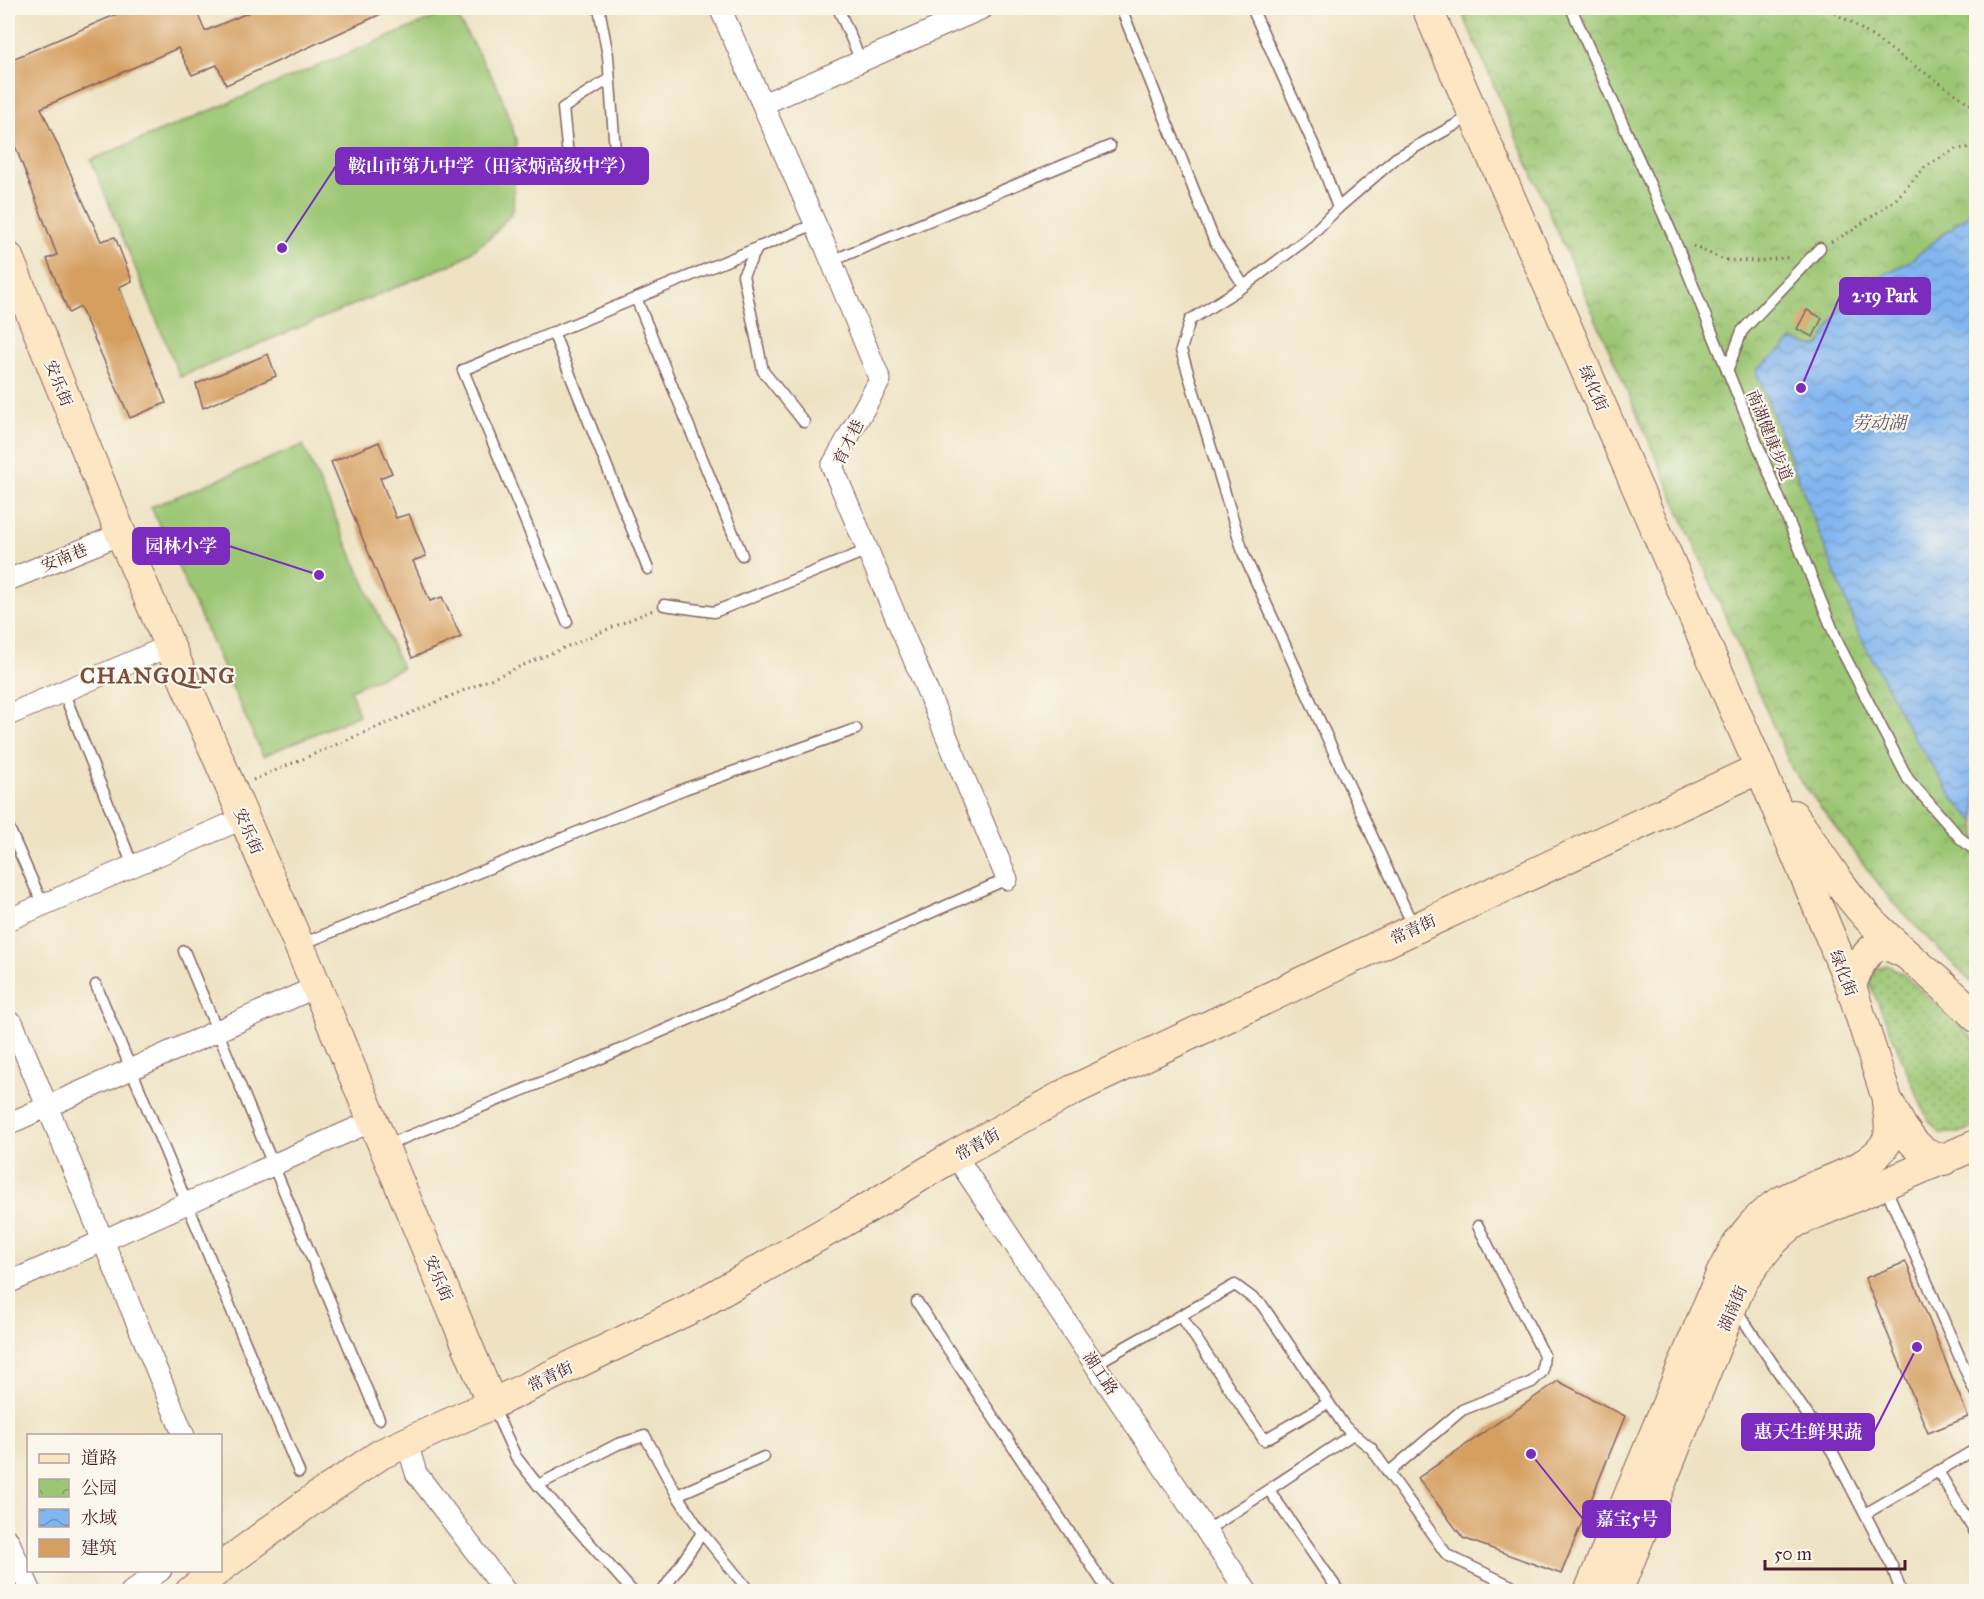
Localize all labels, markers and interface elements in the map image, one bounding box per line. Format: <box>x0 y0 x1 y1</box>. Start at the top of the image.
callout: 鞍山市第九中学（田家炳高级中学） <box>336 148 648 184</box>
text: 鞍山市第九中学（田家炳高级中学） <box>348 155 636 177</box>
callout: 2·19 Park <box>1840 278 1930 314</box>
text: 2·19 Park <box>1852 285 1919 308</box>
street label: 安乐街 <box>41 357 76 409</box>
street label: 绿化街 <box>1575 362 1612 414</box>
street label: 南湖健康步道 <box>1743 387 1796 483</box>
water label: 劳动湖 <box>1852 412 1909 434</box>
street label: 育才巷 <box>829 416 868 468</box>
callout: 园林小学 <box>133 528 229 564</box>
text: 园林小学 <box>145 535 217 557</box>
street label: 安南巷 <box>38 540 90 575</box>
district label: CHANGQING <box>80 662 236 689</box>
street label: 安乐街 <box>230 805 267 857</box>
street label: 常青街 <box>1387 911 1439 948</box>
street label: 绿化街 <box>1826 947 1861 999</box>
street label: 常青街 <box>952 1124 1003 1164</box>
street label: 安乐街 <box>420 1252 457 1304</box>
street label: 湖南街 <box>1714 1282 1751 1334</box>
street label: 湖工路 <box>1079 1348 1122 1398</box>
street label: 常青街 <box>524 1357 576 1396</box>
callout: 惠天生鲜果蔬 <box>1742 1414 1874 1450</box>
text: 惠天生鲜果蔬 <box>1754 1421 1862 1443</box>
legend <box>27 1434 222 1572</box>
text: 道路 <box>81 1447 117 1469</box>
text: 公园 <box>81 1477 117 1499</box>
callout: 嘉宝5号 <box>1583 1501 1670 1537</box>
text: 水域 <box>81 1507 117 1529</box>
text: 嘉宝5号 <box>1596 1508 1658 1530</box>
scale bar <box>1765 1533 1904 1571</box>
text: 建筑 <box>81 1537 117 1559</box>
text: 50 m <box>1774 1543 1812 1565</box>

